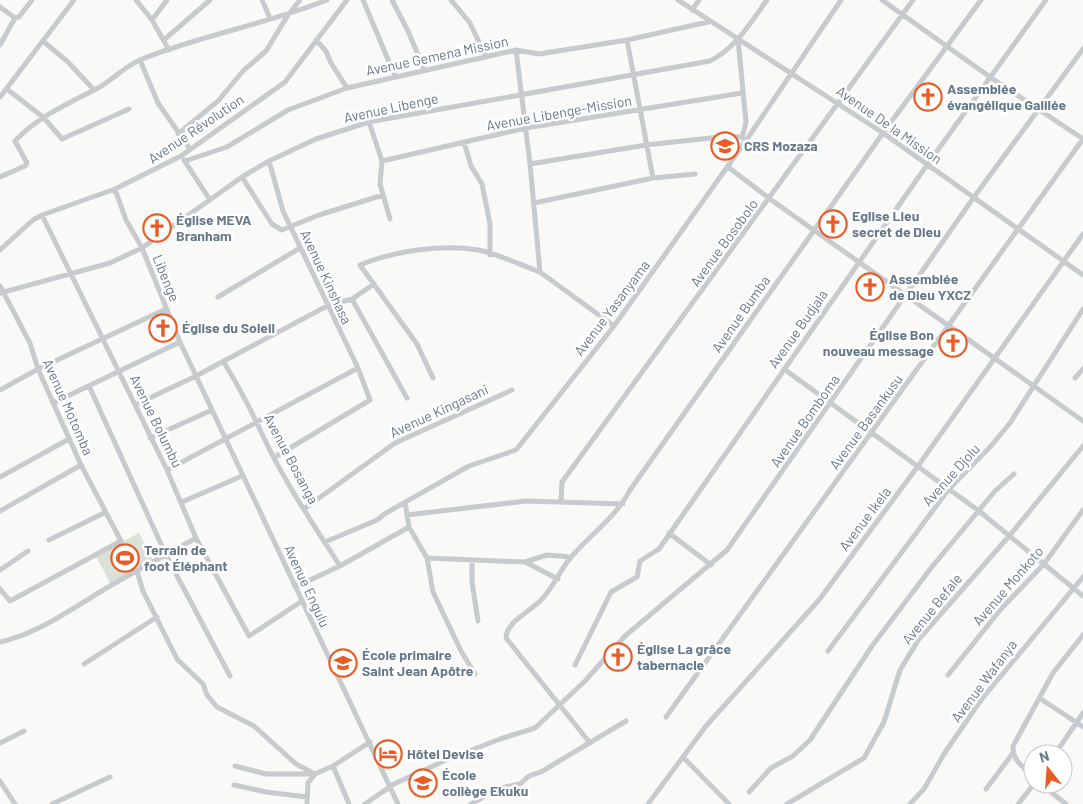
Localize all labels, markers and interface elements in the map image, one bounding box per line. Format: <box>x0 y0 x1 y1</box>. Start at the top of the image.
street label: Avenue Gemena Mission <box>364 32 510 79</box>
place label: Assemblée évangélique Galilée <box>947 80 1067 113</box>
street label: Avenue De la Mission <box>833 82 945 167</box>
church icon: Assemblée évangélique Galilée <box>913 82 943 112</box>
street label: Avenue Libenge <box>342 89 440 126</box>
street label: Avenue Révolution <box>145 90 247 167</box>
street label: Avenue Libenge-Mission <box>485 91 633 134</box>
school or university icon: CRS Mozaza <box>710 131 740 161</box>
place label: CRS Mozaza <box>744 137 818 154</box>
street label: Avenue Bosobolo <box>686 196 761 290</box>
place label: Eglise Lieu secret de Dieu <box>852 207 941 240</box>
church icon: Eglise Lieu secret de Dieu <box>818 209 848 239</box>
place label: Église MEVA Branham <box>176 211 252 244</box>
church icon: Église MEVA Branham <box>142 213 172 243</box>
street label: Avenue Kinshasa <box>297 227 356 327</box>
street label: Libenge <box>149 252 184 304</box>
street label: Avenue Yasanyama <box>570 257 653 359</box>
place label: Assemblée de Dieu YXCZ <box>889 270 971 303</box>
street label: Avenue Bumba <box>708 272 773 355</box>
church icon: Assemblée de Dieu YXCZ <box>855 272 885 302</box>
street label: Avenue Budjala <box>764 286 831 371</box>
church icon: Église du Soleil <box>148 313 178 343</box>
place label: Église du Soleil <box>182 319 275 336</box>
place label: Église Bon nouveau message <box>823 326 934 359</box>
church icon: Église Bon nouveau message <box>938 328 968 358</box>
street label: Avenue Motomba <box>40 356 97 458</box>
street label: Avenue Bomboma <box>766 371 843 470</box>
street label: Avenue Basankusu <box>825 371 906 473</box>
street label: Avenue Bolumbu <box>127 372 186 470</box>
street label: Avenue Kingasani <box>387 380 491 441</box>
street label: Avenue Bosanga <box>261 411 322 507</box>
street label: Avenue Djolu <box>918 440 983 509</box>
street label: Avenue Ikela <box>835 483 894 554</box>
place label: Terrain de foot Éléphant <box>144 541 228 574</box>
street label: Avenue Engulu <box>281 542 334 630</box>
sports icon: Terrain de foot Éléphant <box>110 543 140 573</box>
street label: Avenue Monkoto <box>969 543 1047 629</box>
street label: Avenue Befale <box>898 570 965 647</box>
street label: Avenue Wafanya <box>947 636 1020 725</box>
place label: Église La grâce tabernacle <box>637 640 731 673</box>
church icon: Église La grâce tabernacle <box>603 642 633 672</box>
place label: École primaire Saint Jean Apôtre <box>362 646 474 679</box>
school or university icon: École primaire Saint Jean Apôtre <box>328 648 358 678</box>
hotel icon: Hôtel Devise <box>373 739 403 769</box>
north arrow <box>1023 744 1073 794</box>
place label: Hôtel Devise <box>407 745 484 762</box>
text: N <box>1037 747 1051 766</box>
place label: École collège Ekuku <box>442 766 528 799</box>
school or university icon: École collège Ekuku <box>408 768 438 798</box>

